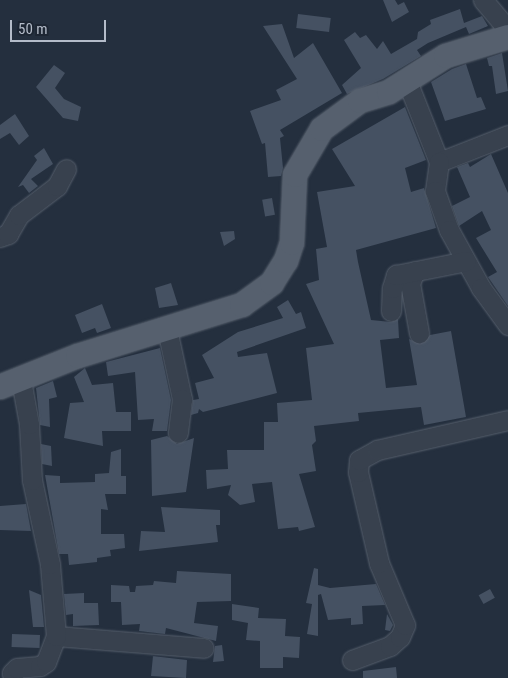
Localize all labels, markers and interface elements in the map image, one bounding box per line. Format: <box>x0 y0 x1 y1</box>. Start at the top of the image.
scale bar <box>12 10 109 42</box>
text: 50 m <box>18 20 48 38</box>

